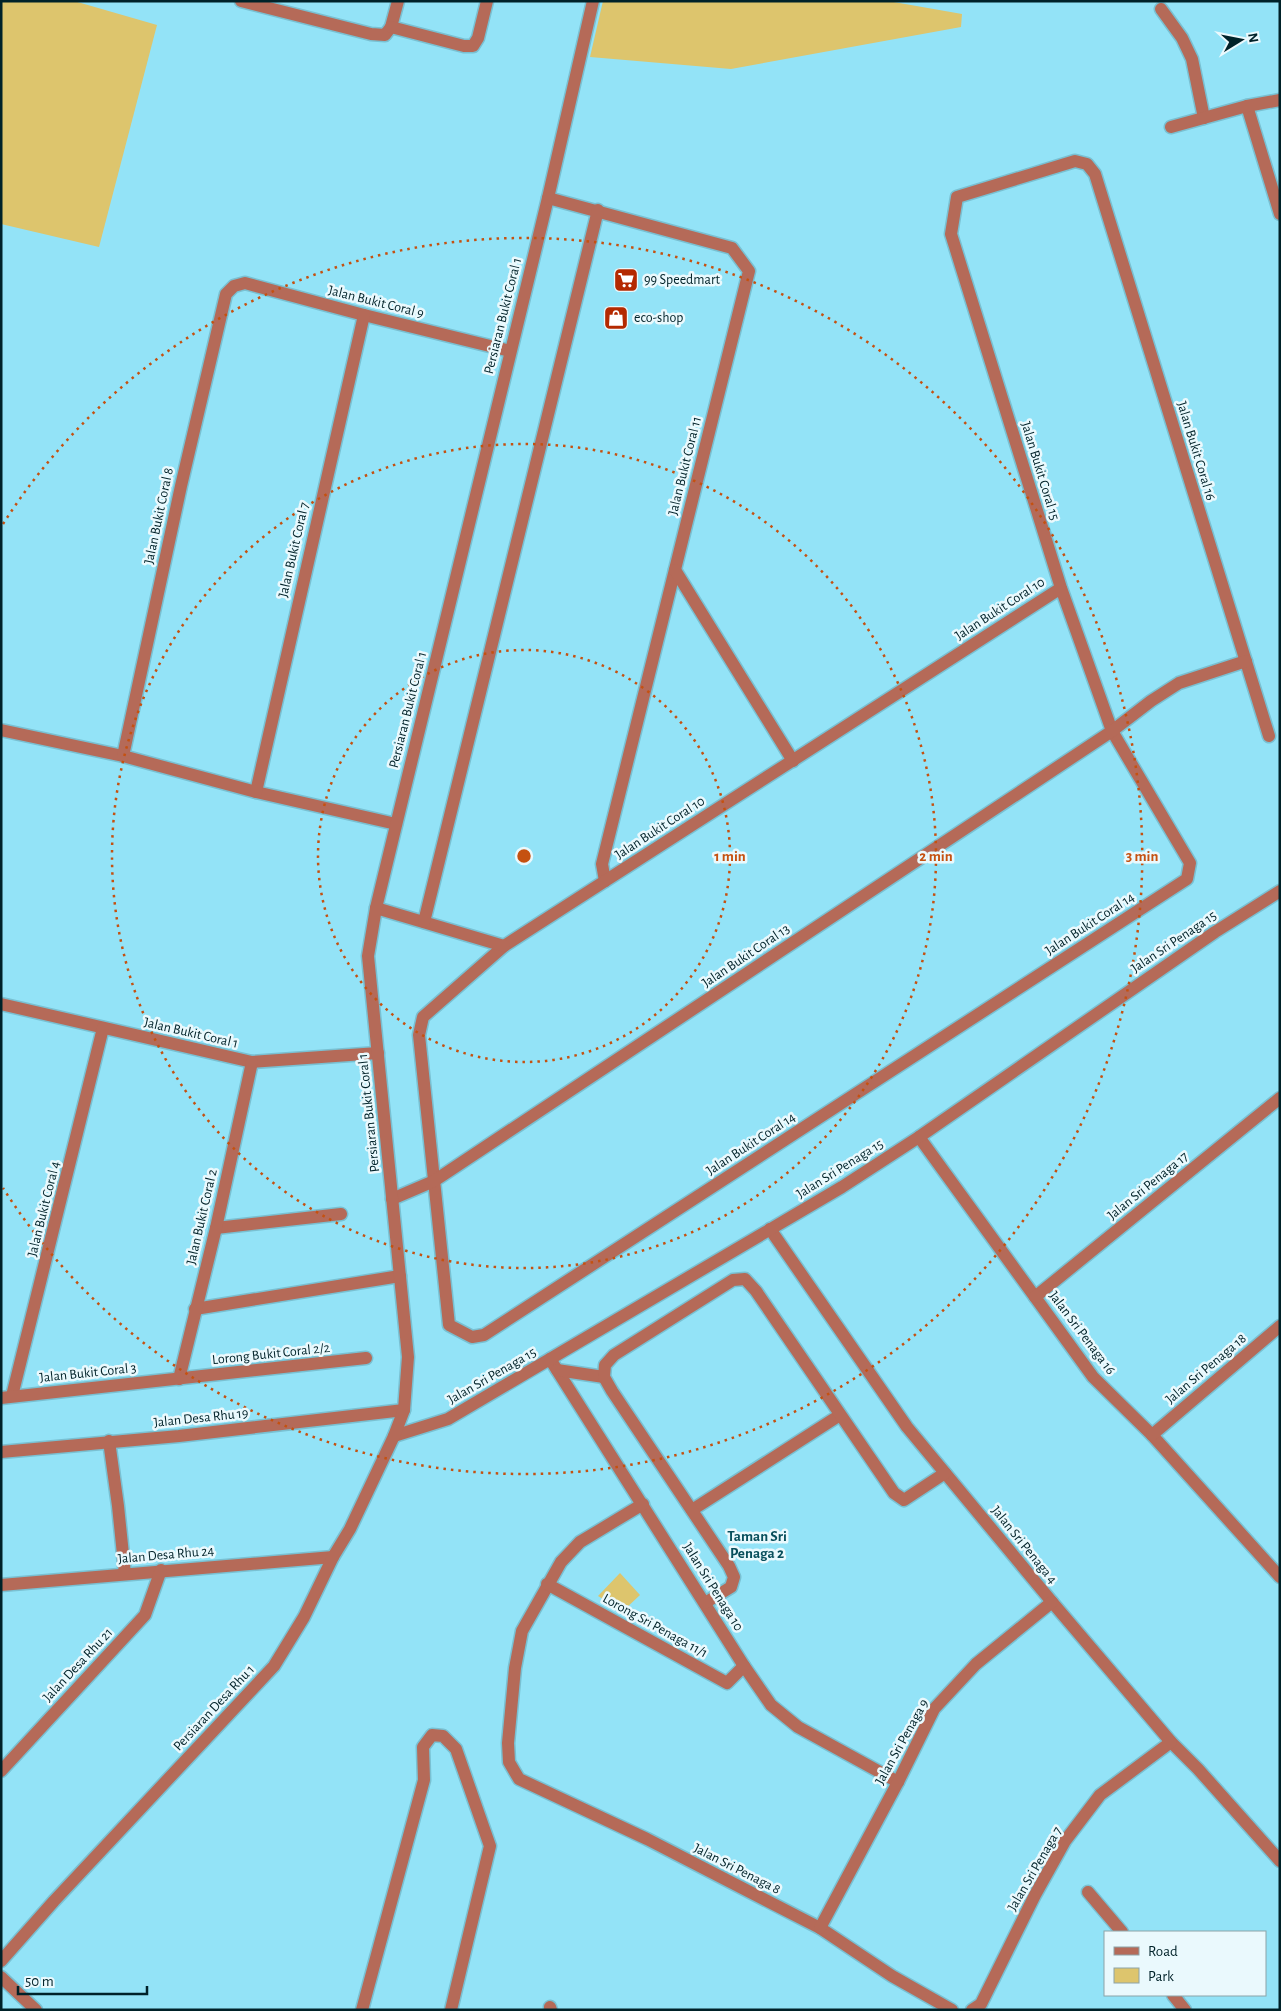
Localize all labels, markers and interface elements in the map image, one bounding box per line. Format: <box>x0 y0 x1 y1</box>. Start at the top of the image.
north arrow <box>1216 15 1266 65</box>
text: N <box>1245 32 1261 44</box>
street label: Persiaran Bukit Coral 1 <box>482 256 524 376</box>
supermarket icon: 99 Speedmart <box>613 267 639 293</box>
place label: 99 Speedmart <box>644 273 720 287</box>
street label: Jalan Bukit Coral 9 <box>327 283 425 321</box>
shop icon: eco-shop <box>603 305 629 331</box>
place label: eco-shop <box>634 311 683 325</box>
street label: Jalan Bukit Coral 16 <box>1174 400 1218 502</box>
street label: Jalan Bukit Coral 11 <box>666 415 704 517</box>
street label: Jalan Bukit Coral 15 <box>1018 420 1062 522</box>
street label: Jalan Bukit Coral 8 <box>142 467 176 565</box>
street label: Jalan Bukit Coral 7 <box>276 501 312 599</box>
street label: Jalan Bukit Coral 10 <box>953 575 1047 643</box>
street label: Persiaran Bukit Coral 1 <box>387 650 429 770</box>
street label: Jalan Bukit Coral 10 <box>613 794 707 862</box>
centre of rings <box>515 847 533 865</box>
text: 1 min <box>714 849 746 864</box>
text: 2 min <box>919 849 953 864</box>
text: 3 min <box>1126 849 1158 864</box>
street label: Jalan Bukit Coral 14 <box>1043 890 1137 958</box>
street label: Jalan Sri Penaga 15 <box>1129 908 1219 976</box>
street label: Jalan Bukit Coral 13 <box>700 922 792 990</box>
street label: Jalan Bukit Coral 1 <box>143 1015 239 1051</box>
street label: Persiaran Bukit Coral 1 <box>356 1053 382 1173</box>
street label: Jalan Bukit Coral 14 <box>704 1110 798 1178</box>
street label: Jalan Sri Penaga 15 <box>794 1137 886 1201</box>
street label: Jalan Sri Penaga 17 <box>1105 1149 1191 1223</box>
street label: Jalan Bukit Coral 4 <box>25 1159 63 1258</box>
street label: Jalan Bukit Coral 2 <box>184 1168 220 1266</box>
street label: Jalan Sri Penaga 16 <box>1046 1289 1118 1377</box>
street label: Jalan Sri Penaga 18 <box>1163 1331 1249 1407</box>
street label: Lorong Bukit Coral 2/2 <box>211 1341 331 1367</box>
street label: Jalan Sri Penaga 15 <box>445 1345 539 1407</box>
street label: Jalan Bukit Coral 3 <box>39 1361 137 1385</box>
street label: Jalan Desa Rhu 19 <box>153 1406 249 1430</box>
street label: Jalan Sri Penaga 4 <box>989 1503 1060 1587</box>
district label: Taman Sri Penaga 2 <box>727 1529 787 1561</box>
street label: Jalan Sri Penaga 10 <box>680 1540 746 1634</box>
street label: Jalan Desa Rhu 24 <box>117 1544 215 1566</box>
street label: Lorong Sri Penaga 11/1 <box>600 1591 710 1661</box>
street label: Jalan Desa Rhu 21 <box>41 1626 115 1704</box>
street label: Persiaran Desa Rhu 1 <box>171 1662 257 1754</box>
street label: Jalan Sri Penaga 9 <box>873 1697 931 1787</box>
street label: Jalan Sri Penaga 7 <box>1005 1824 1065 1913</box>
street label: Jalan Sri Penaga 8 <box>691 1841 783 1897</box>
legend <box>1104 1931 1266 1996</box>
text: Road <box>1148 1944 1178 1959</box>
scale bar <box>18 1964 146 1996</box>
text: Park <box>1148 1969 1174 1984</box>
text: 50 m <box>25 1974 54 1989</box>

